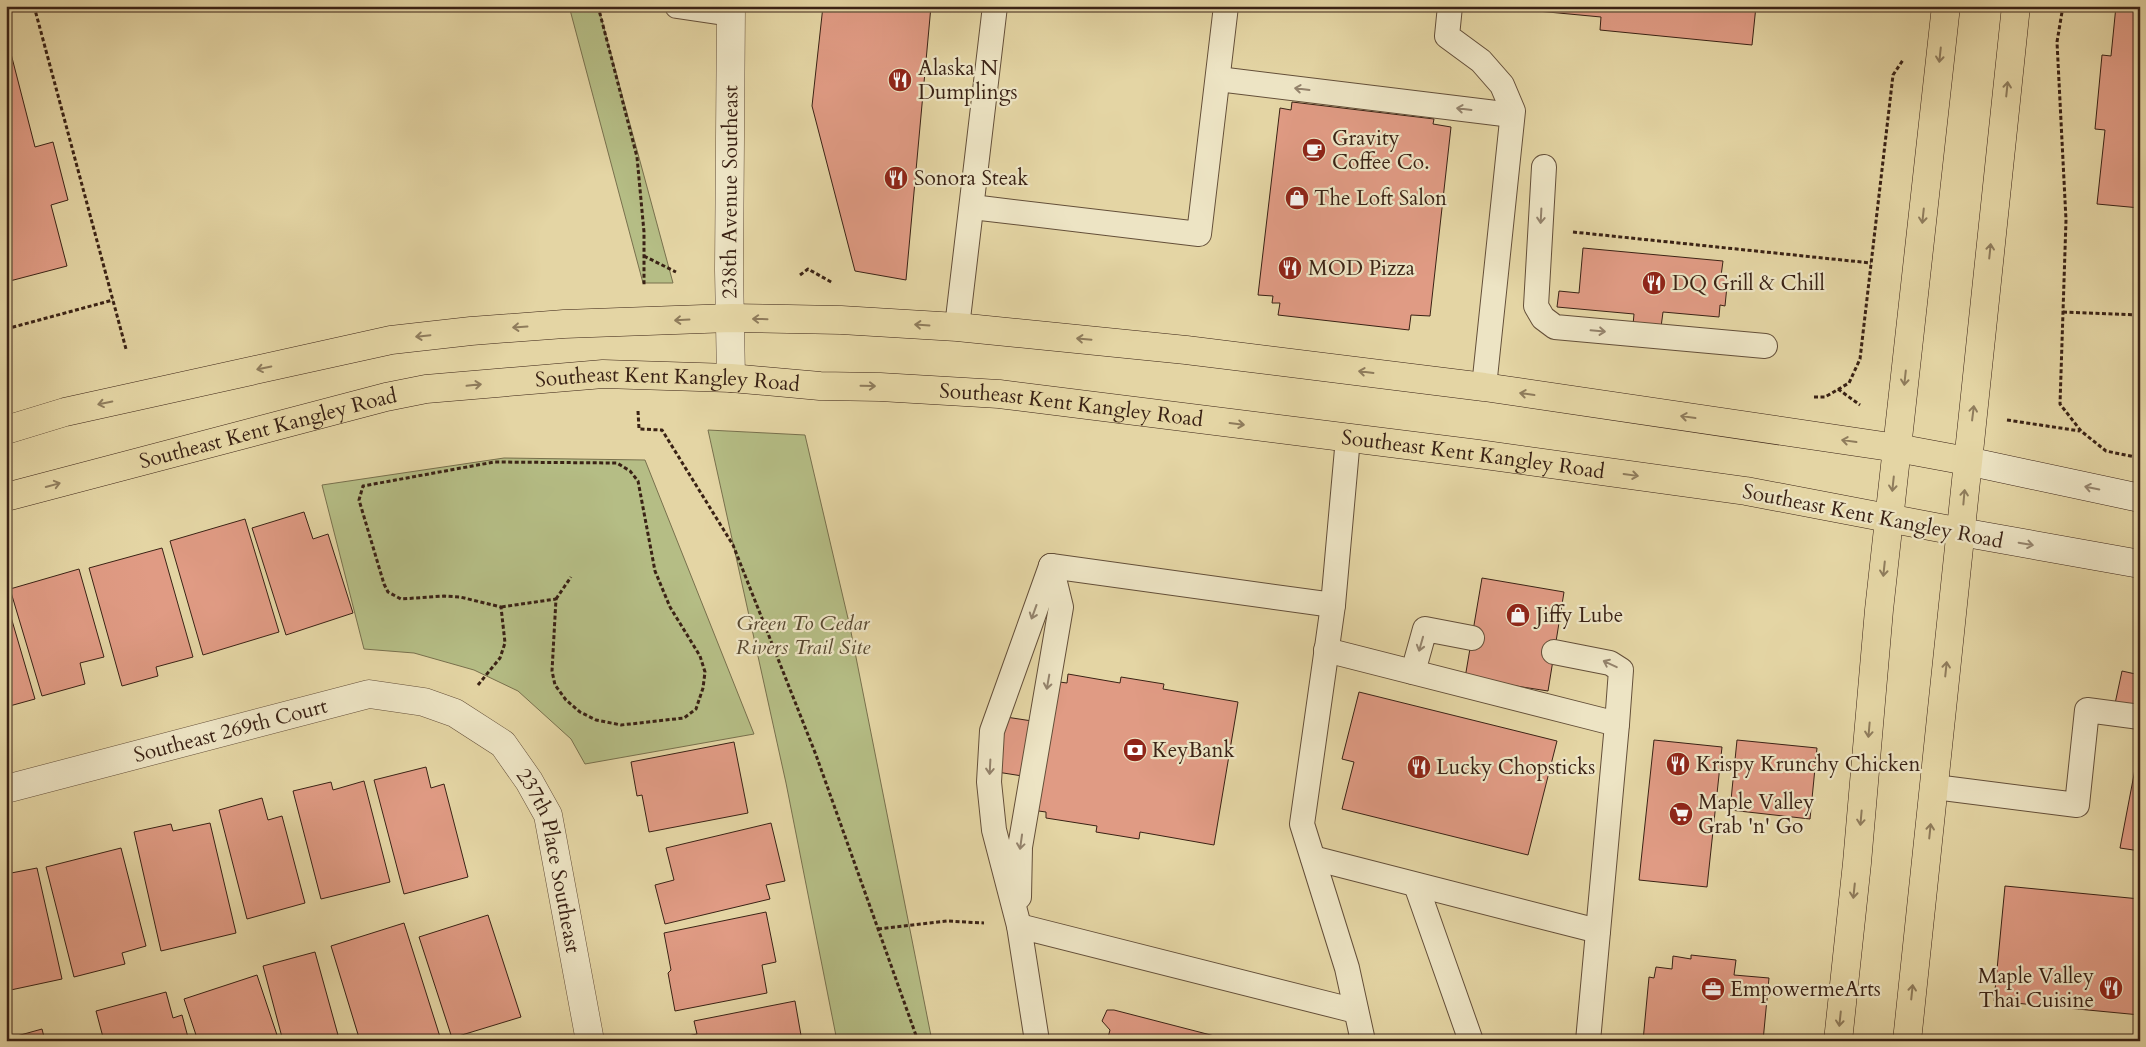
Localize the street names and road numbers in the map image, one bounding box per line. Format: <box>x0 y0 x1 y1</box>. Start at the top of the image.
street label: 238th Avenue Southeast <box>715 85 745 299</box>
street label: Southeast Kent Kangley Road <box>534 360 801 399</box>
street label: Southeast Kent Kangley Road <box>939 377 1205 434</box>
street label: Southeast Kent Kangley Road <box>136 381 399 476</box>
street label: Southeast Kent Kangley Road <box>1340 423 1607 486</box>
street label: Southeast Kent Kangley Road <box>1740 477 2006 556</box>
street label: Southeast 269th Court <box>131 691 331 770</box>
street label: 237th Place Southeast <box>509 762 587 956</box>

